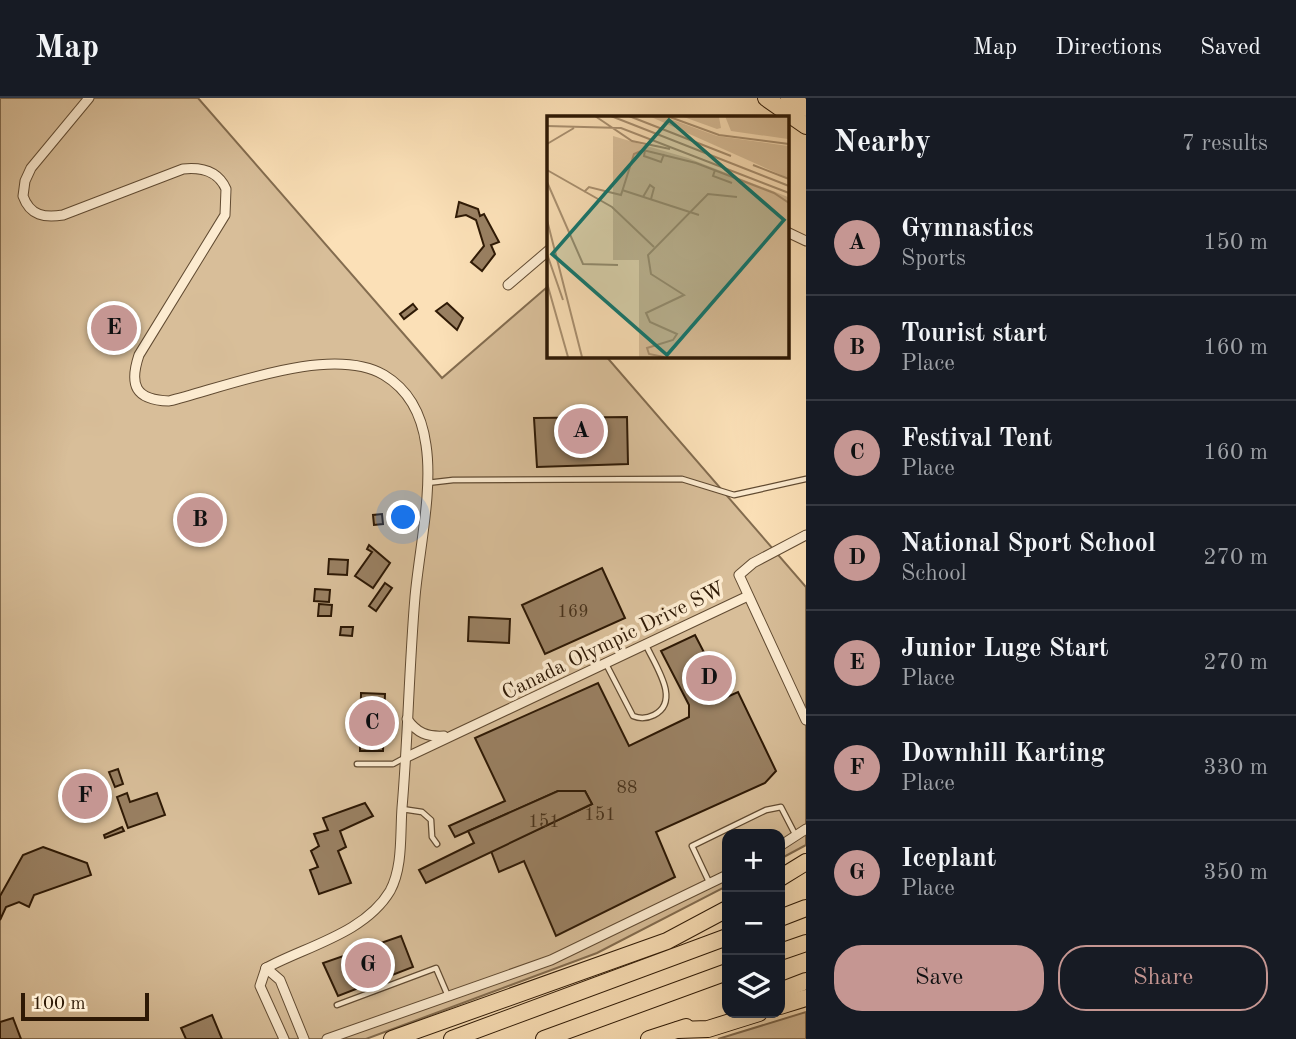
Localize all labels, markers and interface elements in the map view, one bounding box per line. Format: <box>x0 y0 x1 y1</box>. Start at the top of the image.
text: Map <box>35 32 99 65</box>
text: Map <box>973 36 1017 60</box>
text: Directions <box>1055 36 1162 60</box>
text: Saved <box>1200 36 1261 60</box>
inset map <box>547 116 788 357</box>
text: Nearby <box>834 128 931 158</box>
text: 7 results <box>1182 132 1268 155</box>
text: Gymnastics <box>901 216 1034 242</box>
text: A <box>848 231 866 254</box>
text: 150 m <box>1203 231 1268 254</box>
text: Sports <box>901 247 966 270</box>
pin: E <box>91 302 137 354</box>
text: Tourist start <box>901 321 1047 347</box>
text: B <box>849 336 865 359</box>
text: 160 m <box>1203 336 1268 359</box>
text: Place <box>901 352 955 375</box>
pin: A <box>558 405 604 457</box>
text: Festival Tent <box>901 426 1052 452</box>
text: C <box>849 441 865 464</box>
text: 160 m <box>1203 441 1268 464</box>
text: Place <box>901 457 955 480</box>
pin: B <box>177 494 223 546</box>
your location <box>386 500 420 534</box>
text: National Sport School <box>901 531 1156 557</box>
text: D <box>848 546 866 569</box>
text: 270 m <box>1203 546 1268 569</box>
text: School <box>901 562 967 585</box>
street label: Canada Olympic Drive SW <box>497 575 729 705</box>
house number: 169 <box>557 603 589 621</box>
text: Junior Luge Start <box>901 636 1108 662</box>
text: E <box>849 651 865 674</box>
text: 270 m <box>1203 651 1268 674</box>
pin: D <box>686 652 732 704</box>
text: Place <box>901 667 955 690</box>
pin: C <box>349 697 395 749</box>
text: Downhill Karting <box>901 741 1105 767</box>
text: F <box>849 756 865 779</box>
text: 330 m <box>1203 756 1268 779</box>
pin: F <box>62 770 108 822</box>
text: Place <box>901 772 955 795</box>
house number: 88 <box>617 779 637 797</box>
house number: 151 <box>584 806 616 824</box>
house number: 151 <box>528 813 560 831</box>
map controls <box>722 829 785 1018</box>
button: + <box>722 829 785 892</box>
text: Iceplant <box>901 846 996 872</box>
text: G <box>849 861 865 884</box>
text: 350 m <box>1203 861 1268 884</box>
text: Place <box>901 877 955 900</box>
button: − <box>722 892 785 955</box>
pin: G <box>345 939 391 991</box>
button: Save <box>834 945 1044 1011</box>
button: Share <box>1058 945 1268 1011</box>
button: layers <box>722 955 785 1018</box>
scale bar <box>21 990 149 1022</box>
text: 100 m <box>32 995 85 1014</box>

